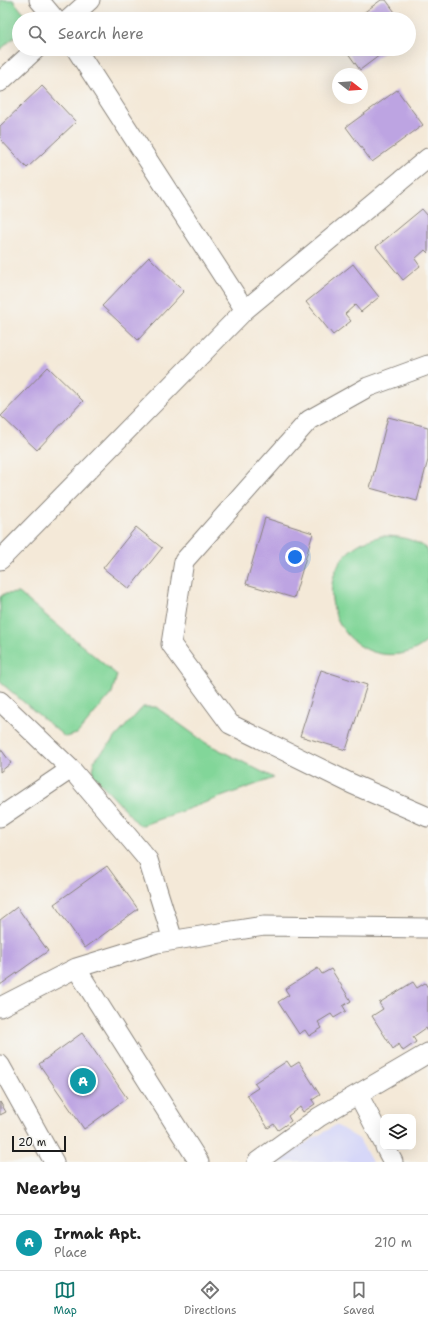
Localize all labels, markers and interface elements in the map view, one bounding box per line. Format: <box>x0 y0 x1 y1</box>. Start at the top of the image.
search box <box>12 12 416 56</box>
icon: search <box>26 23 48 45</box>
text: Search here <box>58 24 144 44</box>
north arrow <box>332 68 368 104</box>
your location <box>285 547 305 567</box>
pin: A <box>70 1066 96 1096</box>
map controls <box>380 1114 416 1150</box>
button: layers <box>380 1114 416 1150</box>
scale bar <box>12 1134 66 1153</box>
text: 20 m <box>18 1135 46 1150</box>
text: Nearby <box>16 1177 81 1199</box>
text: Irmak Apt. <box>54 1224 141 1244</box>
text: A <box>24 1234 34 1251</box>
text: 210 m <box>374 1234 412 1251</box>
text: Place <box>54 1244 87 1261</box>
tab: Map <box>53 1279 77 1318</box>
tab: Directions <box>184 1279 236 1318</box>
tab: Saved <box>343 1279 375 1318</box>

